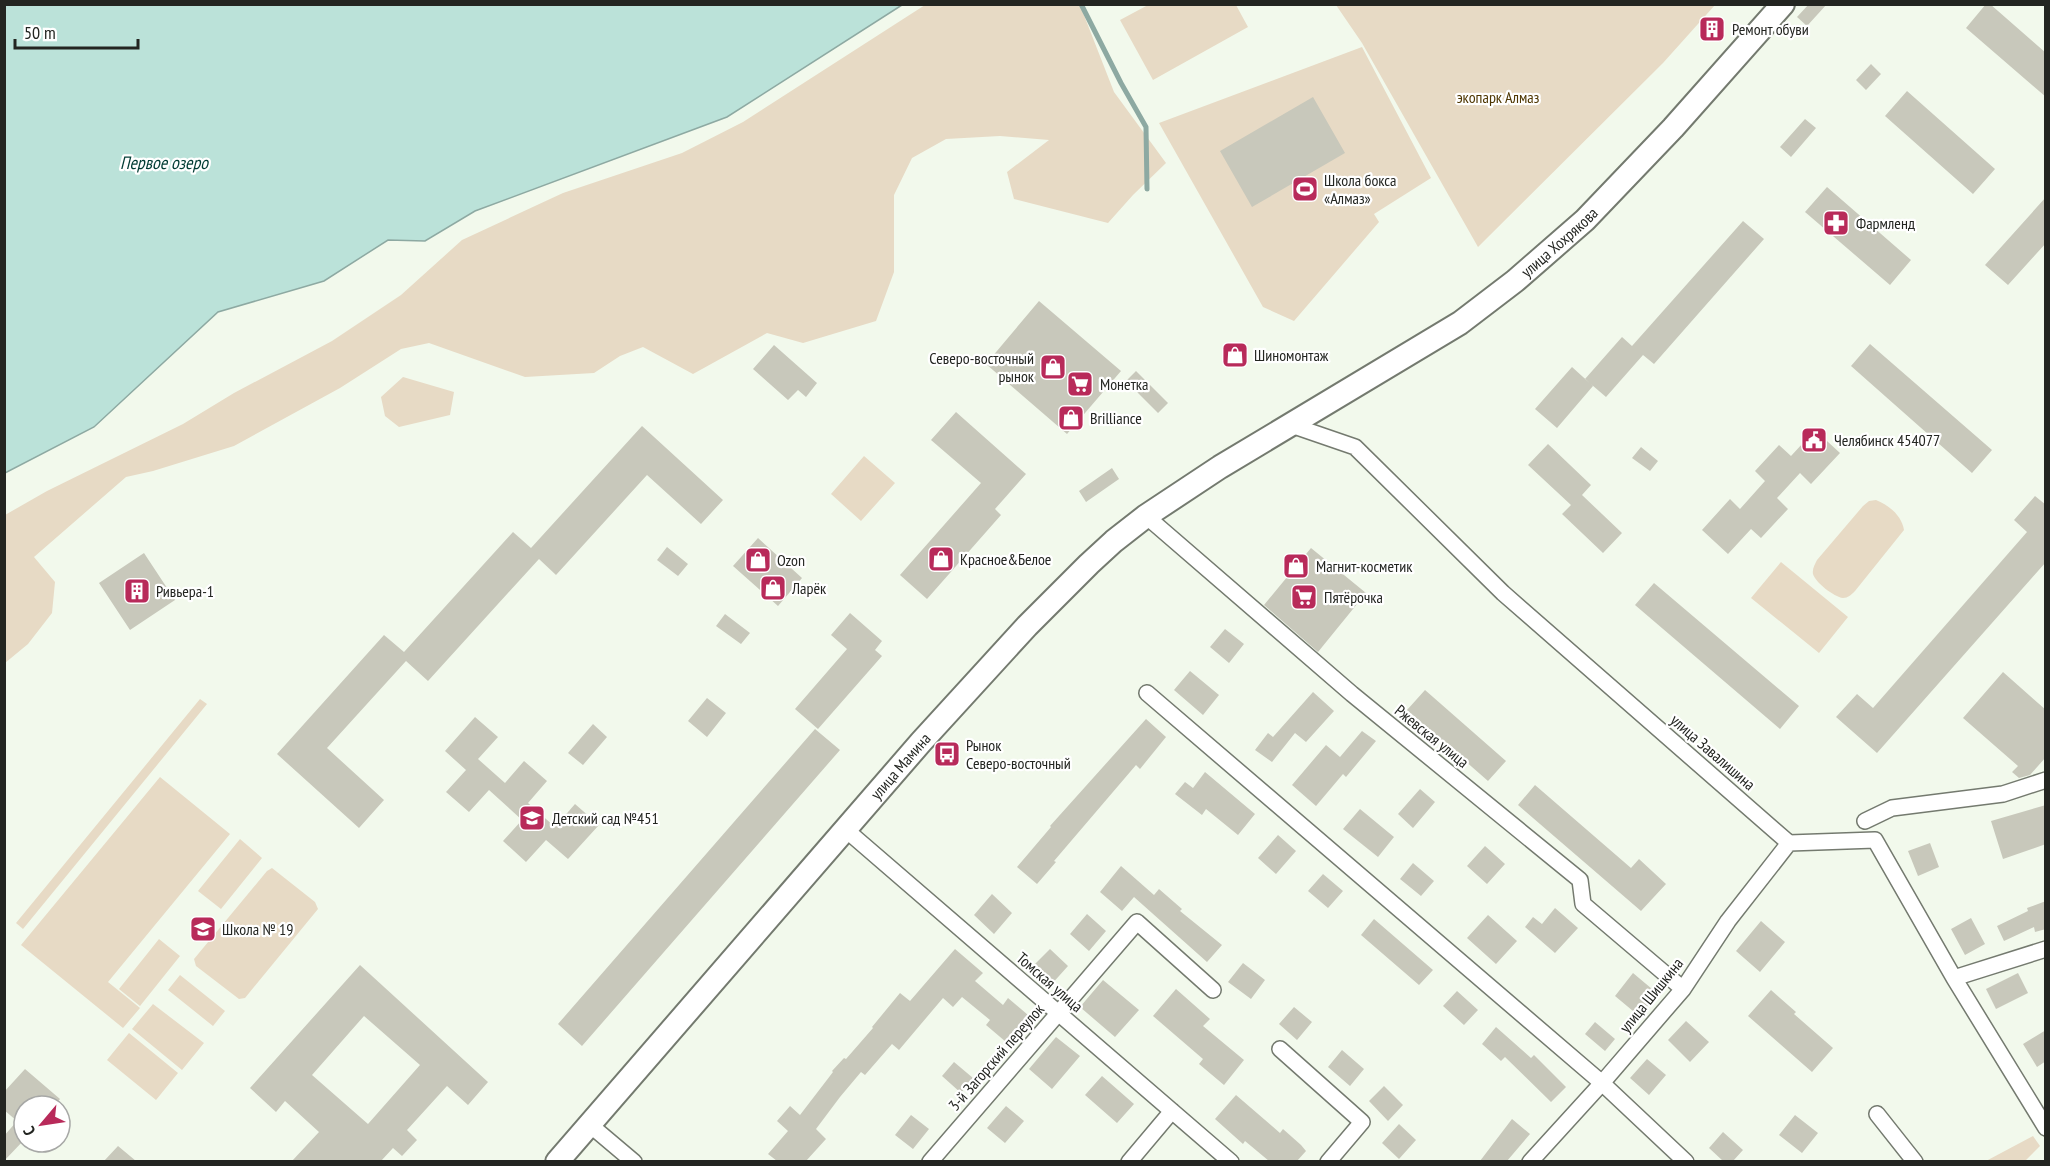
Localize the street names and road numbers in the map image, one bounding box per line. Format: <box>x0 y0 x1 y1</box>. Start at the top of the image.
street label: улица Хохрякова <box>1517 203 1602 281</box>
street label: Ржевская улица <box>1391 700 1473 772</box>
street label: улица Завалишина <box>1667 710 1759 794</box>
street label: улица Мамина <box>866 729 934 803</box>
street label: Томская улица <box>1013 948 1087 1016</box>
street label: улица Шишкина <box>1615 954 1687 1036</box>
street label: 3-й Загорский переулок <box>944 999 1049 1115</box>

